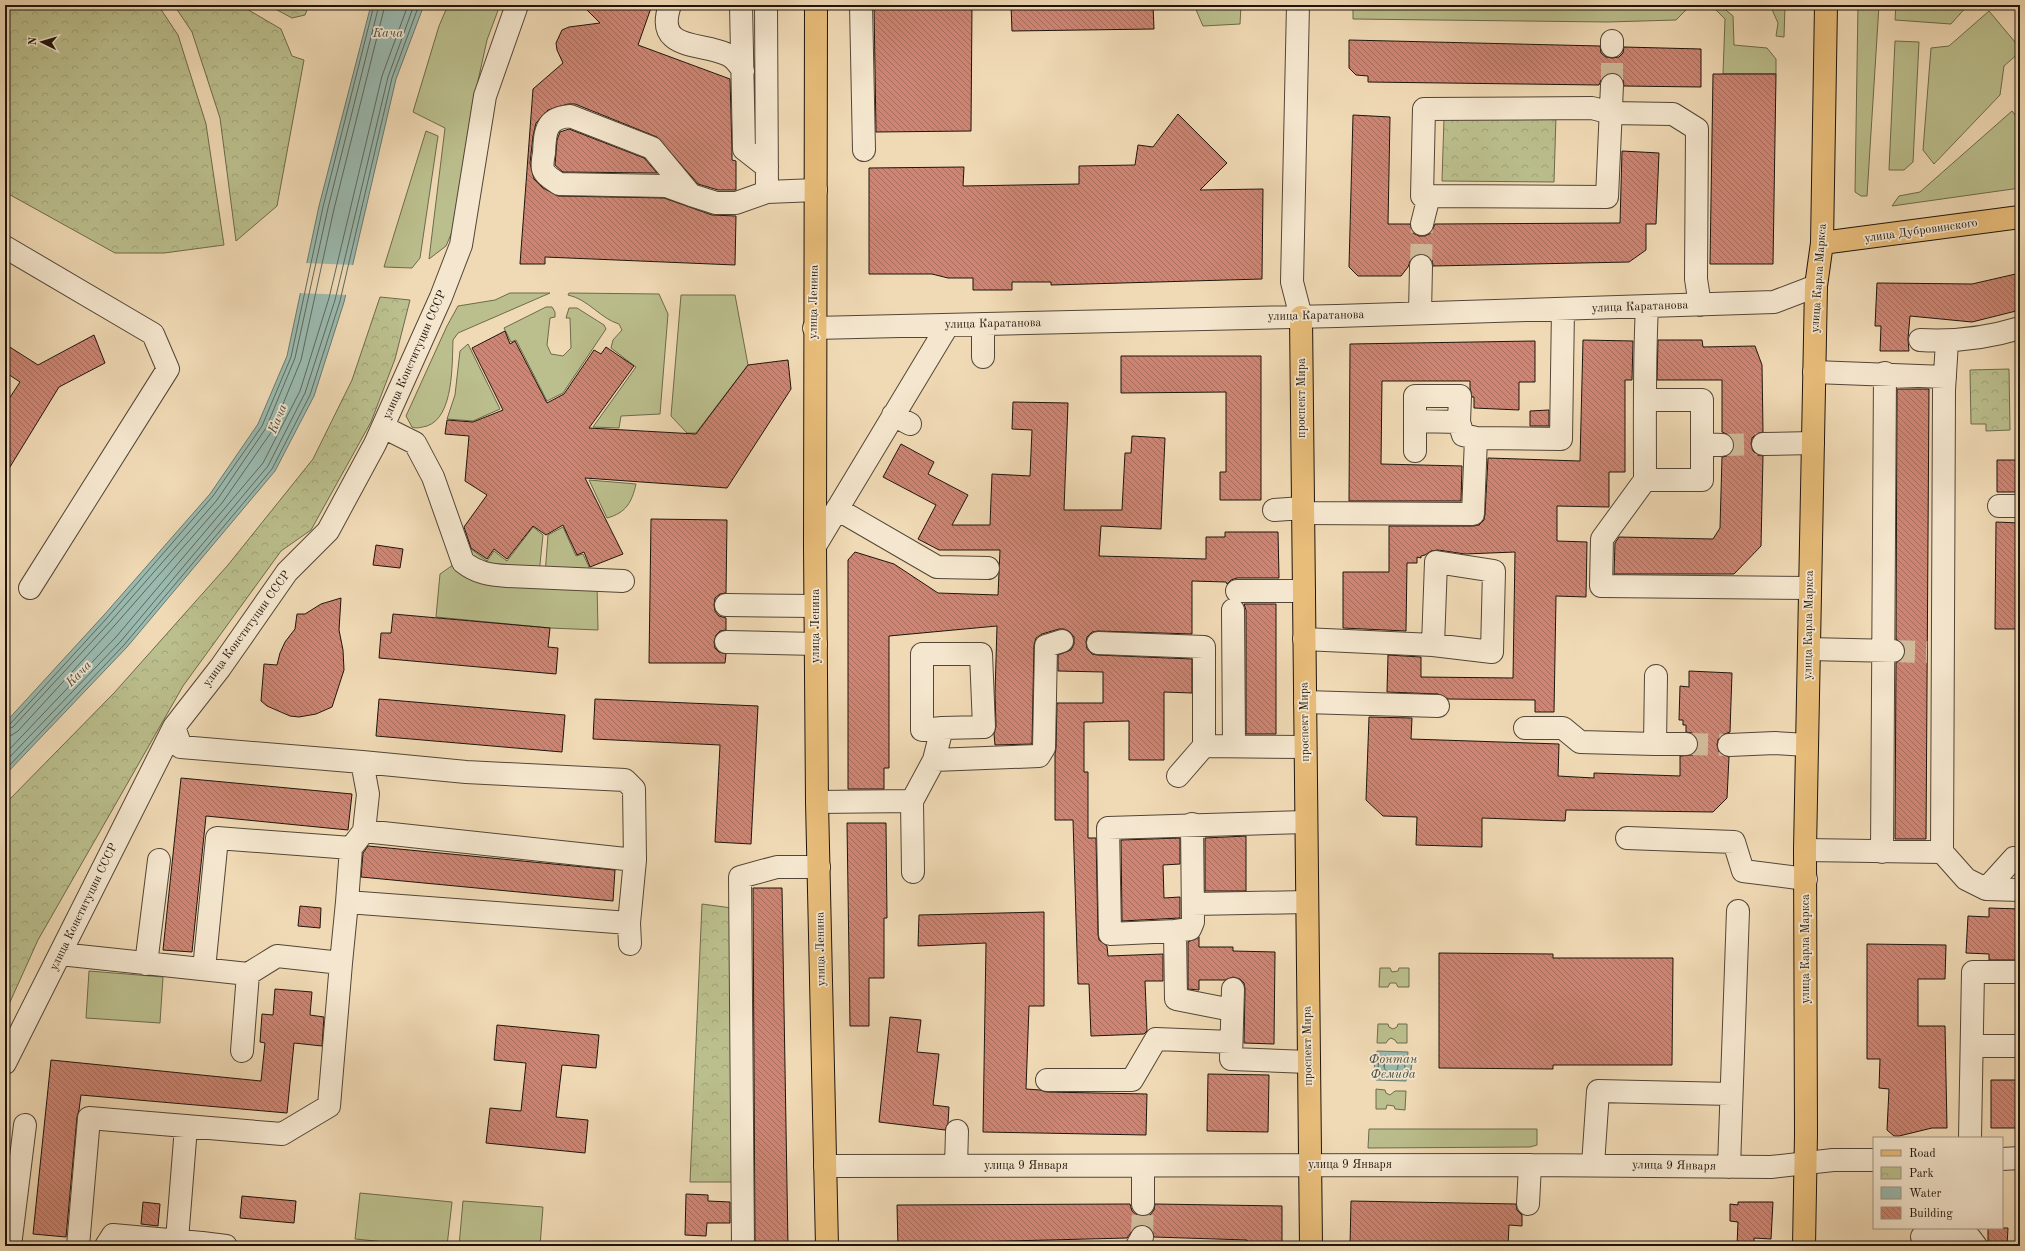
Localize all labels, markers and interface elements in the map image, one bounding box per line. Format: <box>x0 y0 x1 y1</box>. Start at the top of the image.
north arrow <box>22 22 62 62</box>
water label: Кача <box>372 27 403 40</box>
text: N <box>28 36 39 46</box>
street label: улица Дубровинского <box>1864 217 1978 245</box>
street label: улица Карла Маркса <box>1809 223 1829 333</box>
street label: улица Ленина <box>807 265 821 339</box>
street label: улица Конституции СССР <box>381 289 449 421</box>
street label: улица Каратанова <box>1591 299 1689 315</box>
street label: улица Каратанова <box>1268 309 1364 323</box>
street label: улица Каратанова <box>945 317 1041 331</box>
street label: проспект Мира <box>1296 358 1308 438</box>
water label: Кача <box>266 403 290 436</box>
street label: улица Конституции СССР <box>201 569 293 689</box>
street label: улица Карла Маркса <box>1802 570 1816 680</box>
street label: улица Ленина <box>810 589 822 663</box>
water label: Кача <box>63 659 94 690</box>
street label: проспект Мира <box>1298 682 1312 762</box>
street label: улица Конституции СССР <box>48 842 120 972</box>
street label: улица Карла Маркса <box>1800 894 1812 1004</box>
street label: улица Ленина <box>814 912 828 986</box>
street label: проспект Мира <box>1301 1006 1315 1086</box>
water label: Фонтан Фемида <box>1369 1053 1418 1081</box>
legend <box>1873 1137 2003 1229</box>
text: Road <box>1909 1148 1936 1160</box>
street label: улица 9 Января <box>1308 1159 1392 1171</box>
street label: улица 9 Января <box>1632 1159 1716 1173</box>
street label: улица 9 Января <box>984 1160 1068 1172</box>
text: Park <box>1909 1168 1934 1180</box>
text: Water <box>1909 1188 1942 1200</box>
text: Building <box>1909 1208 1953 1220</box>

